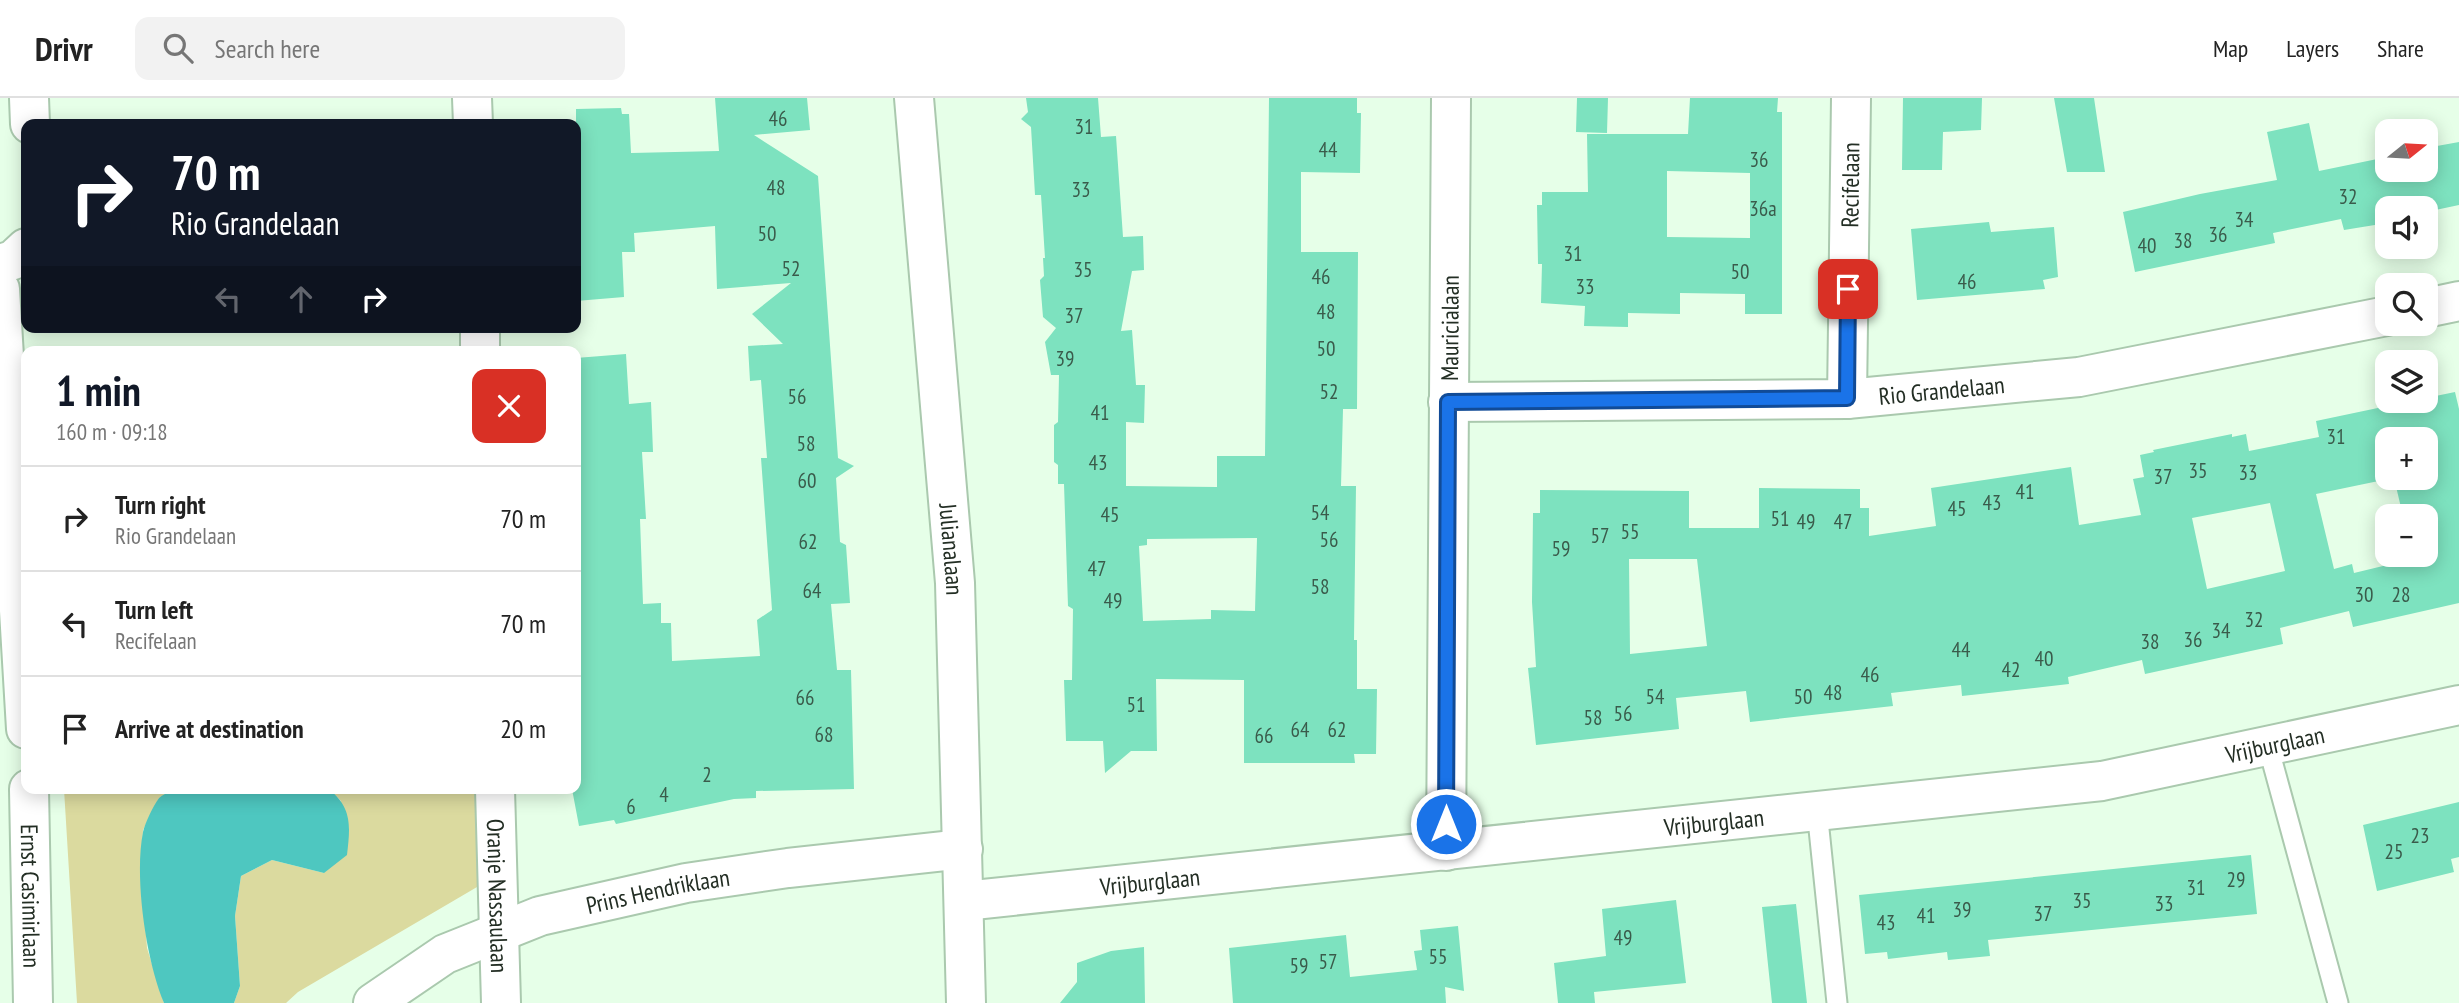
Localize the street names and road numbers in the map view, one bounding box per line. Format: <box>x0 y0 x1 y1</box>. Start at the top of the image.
street label: Recifelaan <box>1834 142 1866 228</box>
street label: Mauricialaan <box>1434 275 1465 381</box>
street label: Rio Grandelaan <box>1877 369 2006 411</box>
street label: Julianalaan <box>933 501 971 596</box>
street label: Vrijburglaan <box>2222 719 2327 770</box>
street label: Vrijburglaan <box>1661 801 1765 843</box>
street label: Oranje Nassaulaan <box>480 818 516 974</box>
street label: Ernst Casimirlaan <box>14 824 48 968</box>
street label: Prins Hendriklaan <box>583 861 732 921</box>
street label: Vrijburglaan <box>1097 861 1201 902</box>

